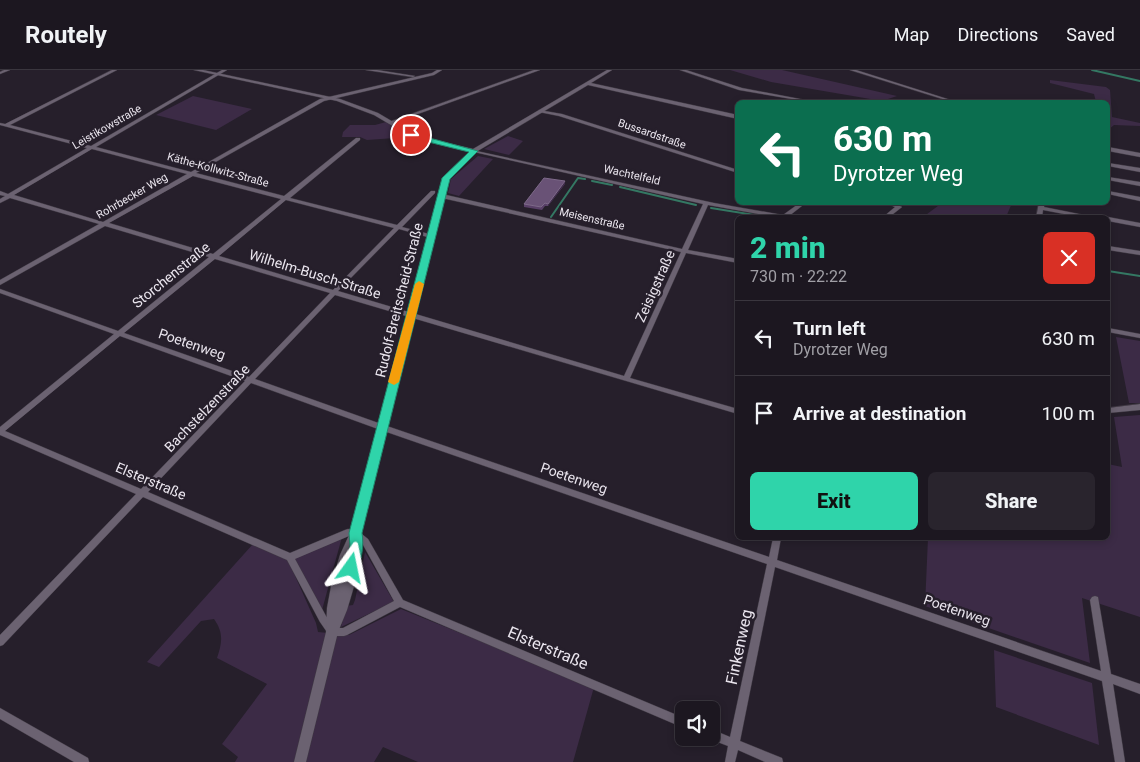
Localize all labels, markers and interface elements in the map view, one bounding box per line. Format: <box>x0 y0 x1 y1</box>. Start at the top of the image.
text: Routely <box>25 21 107 49</box>
text: Map <box>894 24 929 45</box>
text: Directions <box>957 24 1038 45</box>
text: Saved <box>1066 24 1115 45</box>
street label: Leistikowstraße <box>70 102 144 152</box>
pin <box>390 114 432 156</box>
street label: Bussardstraße <box>616 116 688 152</box>
text: 630 m <box>833 119 932 160</box>
icon: left <box>750 120 815 185</box>
icon: arrive <box>397 121 425 149</box>
street label: Käthe-Kollwitz-Straße <box>166 150 270 190</box>
text: Dyrotzer Weg <box>833 161 963 186</box>
street label: Wachtelfeld <box>602 162 662 188</box>
street label: Rohrbecker Weg <box>94 170 170 222</box>
street label: Meisenstraße <box>558 205 626 233</box>
street label: Rudolf-Breitscheid-Straße <box>372 221 426 379</box>
text: 2 min <box>750 230 826 265</box>
button: close <box>1043 232 1095 284</box>
street label: Storchenstraße <box>129 239 213 311</box>
street label: Wilhelm-Busch-Straße <box>247 246 383 302</box>
street label: Zeisigstraße <box>632 247 678 325</box>
text: 730 m · 22:22 <box>750 267 847 286</box>
text: Turn left <box>793 317 866 340</box>
icon: left <box>750 324 778 352</box>
street label: Poetenweg <box>156 325 228 363</box>
text: 630 m <box>1042 327 1095 350</box>
text: Dyrotzer Weg <box>793 340 888 359</box>
street label: Bachstelzenstraße <box>161 361 253 455</box>
icon: arrive <box>750 399 778 427</box>
text: Arrive at destination <box>793 402 966 425</box>
text: 100 m <box>1042 402 1095 425</box>
street label: Elsterstraße <box>113 459 189 503</box>
street label: Poetenweg <box>538 459 610 497</box>
button: Exit <box>750 472 918 530</box>
button: Share <box>928 472 1095 530</box>
position arrow <box>324 541 376 593</box>
street label: Poetenweg <box>921 591 993 629</box>
street label: Finkenweg <box>722 608 756 686</box>
street label: Elsterstraße <box>505 623 591 673</box>
map controls <box>675 701 720 746</box>
button: sound <box>675 701 720 746</box>

